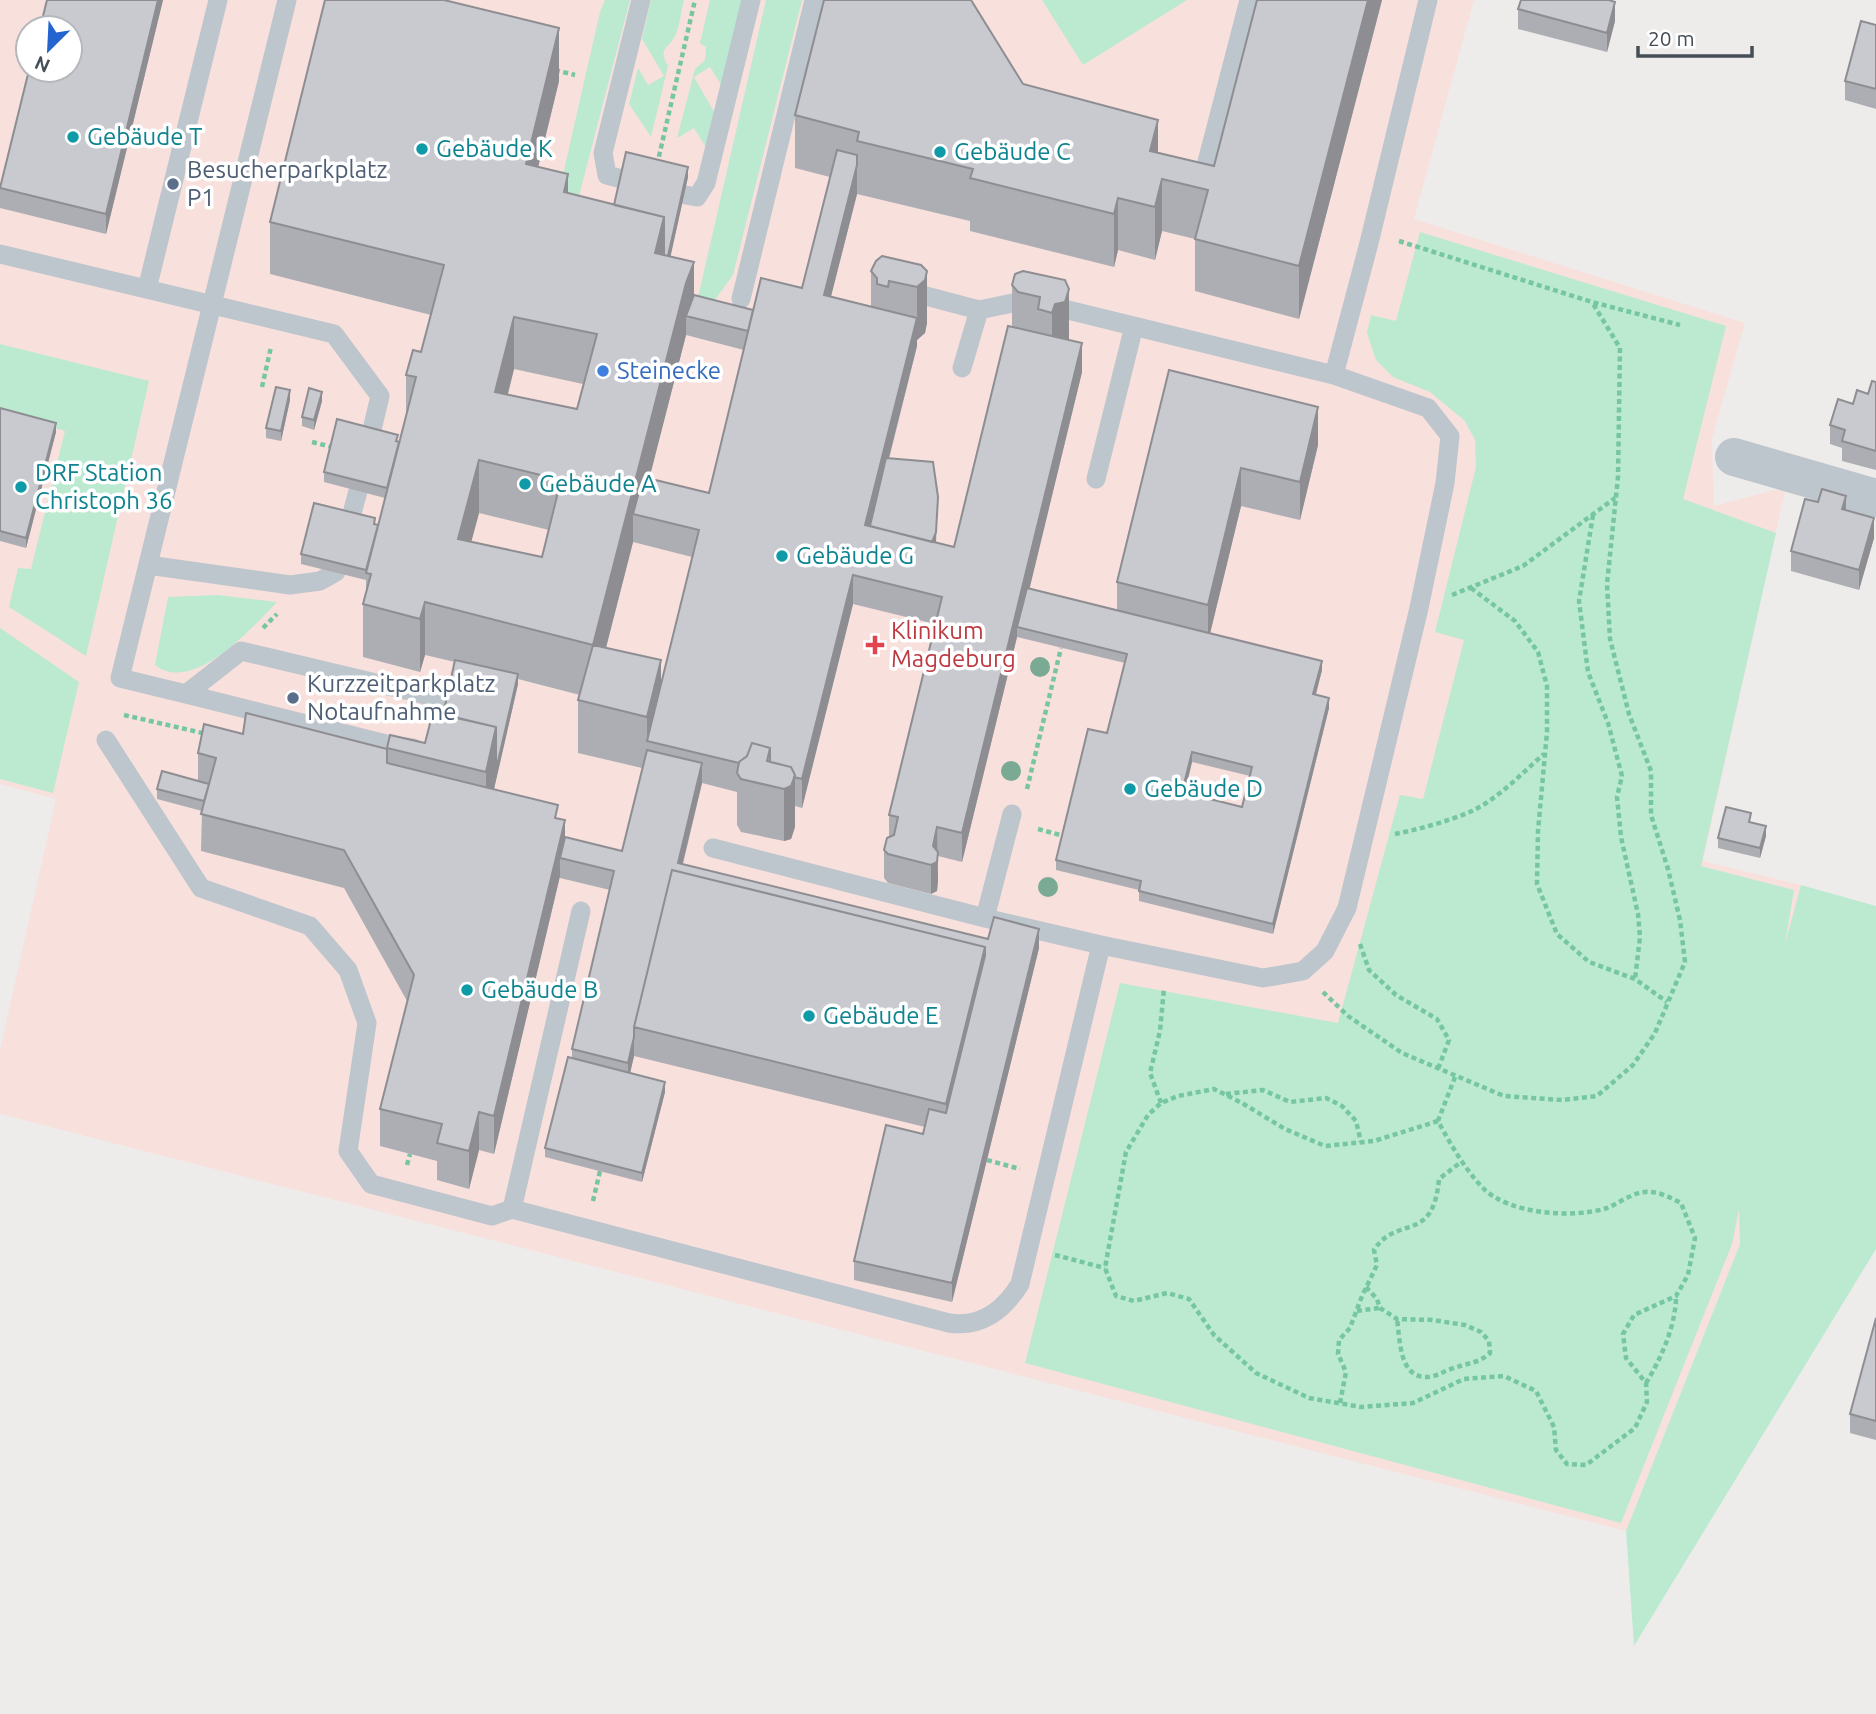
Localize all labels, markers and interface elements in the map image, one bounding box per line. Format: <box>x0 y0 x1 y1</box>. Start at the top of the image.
north arrow <box>14 14 84 84</box>
scale bar <box>1638 14 1752 58</box>
text: 20 m <box>1648 26 1695 50</box>
text: N <box>31 52 53 77</box>
place label: Gebäude T <box>87 123 202 150</box>
marker: Gebäude T <box>65 129 81 145</box>
place label: Gebäude K <box>436 135 553 162</box>
place label: Gebäude C <box>954 138 1071 165</box>
marker: Gebäude K <box>414 141 430 157</box>
marker: Gebäude C <box>932 144 948 160</box>
place label: Besucherparkplatz P1 <box>187 156 388 211</box>
marker: Besucherparkplatz P1 <box>165 176 181 192</box>
place label: Steinecke <box>617 357 721 384</box>
marker: Steinecke <box>595 363 611 379</box>
place label: DRF Station Christoph 36 <box>35 459 173 514</box>
place label: Gebäude A <box>539 470 657 497</box>
marker: Gebäude A <box>517 476 533 492</box>
marker: DRF Station Christoph 36 <box>13 479 29 495</box>
place label: Gebäude G <box>796 542 914 569</box>
marker: Gebäude G <box>774 548 790 564</box>
place label: Klinikum Magdeburg <box>891 617 1016 672</box>
marker: Klinikum Magdeburg <box>865 635 885 655</box>
place label: Kurzzeitparkplatz Notaufnahme <box>307 670 496 725</box>
marker: Kurzzeitparkplatz Notaufnahme <box>285 690 301 706</box>
place label: Gebäude D <box>1144 775 1263 802</box>
marker: Gebäude D <box>1122 781 1138 797</box>
place label: Gebäude B <box>481 976 598 1003</box>
marker: Gebäude B <box>459 982 475 998</box>
place label: Gebäude E <box>823 1002 939 1029</box>
marker: Gebäude E <box>801 1008 817 1024</box>

